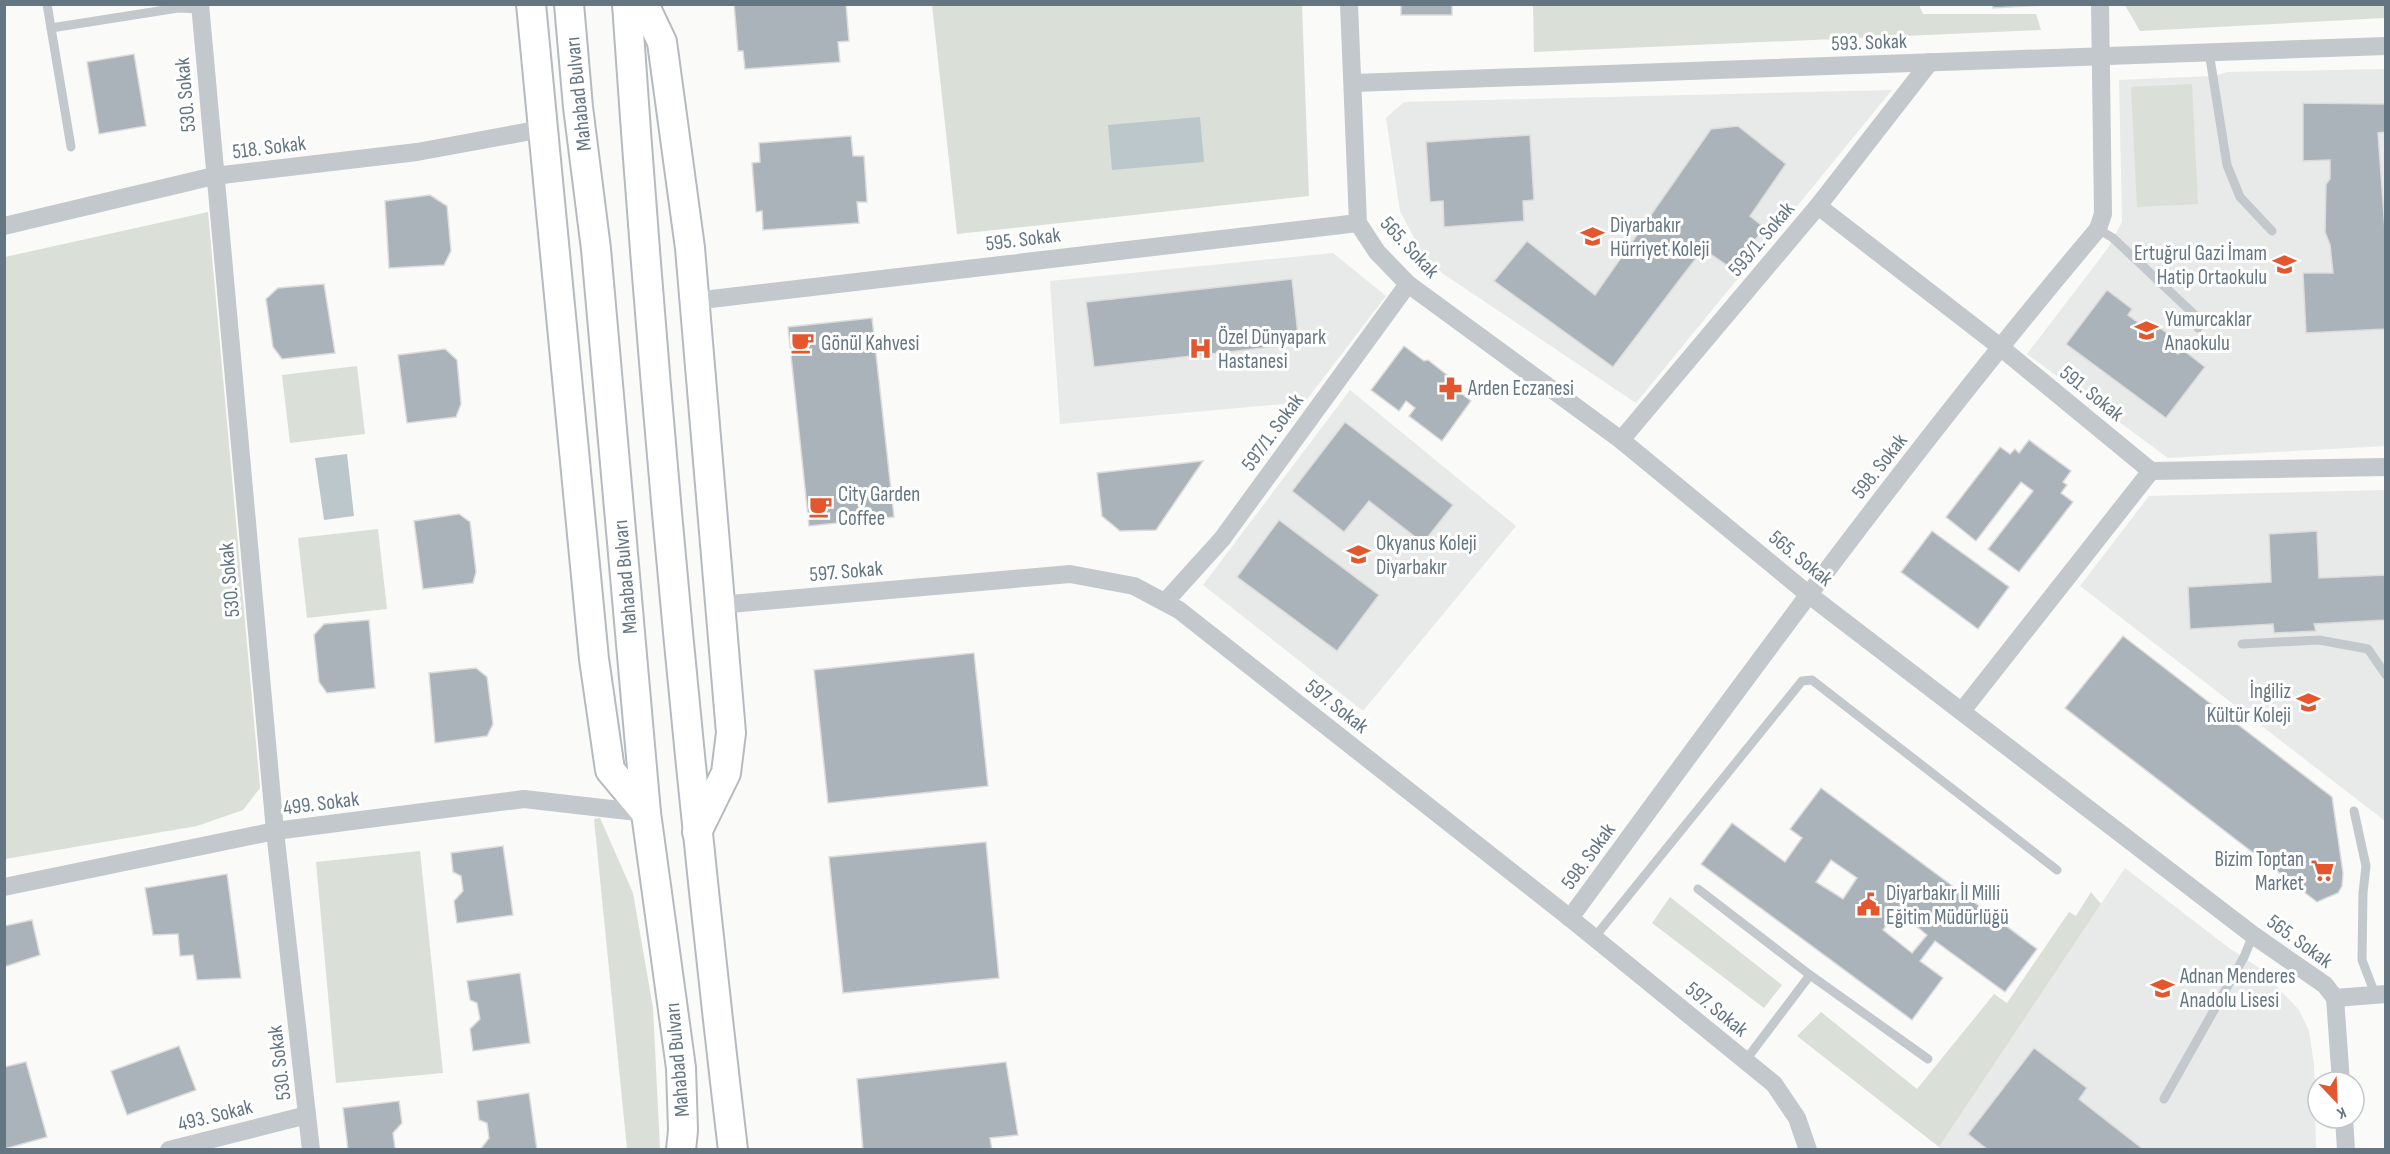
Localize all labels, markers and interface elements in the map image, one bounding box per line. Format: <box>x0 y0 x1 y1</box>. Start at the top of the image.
street label: 593. Sokak <box>1831 29 1907 56</box>
street label: Mahabad Bulvarı <box>560 36 597 152</box>
street label: 530. Sokak <box>170 56 201 133</box>
street label: 518. Sokak <box>231 131 307 164</box>
street label: 593/1. Sokak <box>1723 197 1800 282</box>
street label: 565. Sokak <box>1375 211 1444 283</box>
place label: Diyarbakır Hürriyet Koleji <box>1610 213 1709 262</box>
street label: 595. Sokak <box>984 223 1062 256</box>
school or university icon: Diyarbakır Hürriyet Koleji <box>1579 224 1605 250</box>
place label: Ertuğrul Gazi İmam Hatip Ortaokulu <box>2134 241 2267 290</box>
school or university icon: Ertuğrul Gazi İmam Hatip Ortaokulu <box>2272 252 2298 278</box>
place label: Yumurcaklar Anaokulu <box>2164 307 2252 356</box>
school or university icon: Yumurcaklar Anaokulu <box>2134 318 2160 344</box>
place label: Özel Dünyapark Hastanesi <box>1218 325 1326 374</box>
cafe icon: Gönül Kahvesi <box>790 330 816 356</box>
place label: Gönül Kahvesi <box>821 331 920 356</box>
hospital icon: Özel Dünyapark Hastanesi <box>1187 336 1213 362</box>
street label: 591. Sokak <box>2055 360 2129 427</box>
pharmacy icon: Arden Eczanesi <box>1437 375 1463 401</box>
place label: Arden Eczanesi <box>1467 376 1574 401</box>
street label: 597/1. Sokak <box>1236 389 1309 476</box>
street label: 598. Sokak <box>1846 429 1913 504</box>
place label: City Garden Coffee <box>838 482 920 531</box>
cafe icon: City Garden Coffee <box>807 493 833 519</box>
street label: Mahabad Bulvarı <box>608 519 643 635</box>
street label: 565. Sokak <box>1764 525 1838 592</box>
place label: Okyanus Koleji Diyarbakır <box>1376 531 1477 580</box>
street label: 530. Sokak <box>214 541 245 618</box>
school or university icon: Okyanus Koleji Diyarbakır <box>1345 542 1371 568</box>
street label: 597. Sokak <box>808 556 884 587</box>
street label: 597. Sokak <box>1300 674 1373 739</box>
place label: İngiliz Kültür Koleji <box>2207 679 2291 728</box>
school or university icon: İngiliz Kültür Koleji <box>2296 690 2322 716</box>
street label: 499. Sokak <box>282 786 360 821</box>
street label: 598. Sokak <box>1556 818 1621 894</box>
place label: Bizim Toptan Market <box>2215 847 2304 896</box>
supermarket icon: Bizim Toptan Market <box>2309 858 2335 884</box>
place label: Diyarbakır İl Milli Eğitim Müdürlüğü <box>1886 881 2009 930</box>
public building icon: Diyarbakır İl Milli Eğitim Müdürlüğü <box>1855 892 1881 918</box>
street label: 565. Sokak <box>2262 909 2337 974</box>
place label: Adnan Menderes Anadolu Lisesi <box>2179 964 2296 1013</box>
school or university icon: Adnan Menderes Anadolu Lisesi <box>2149 975 2175 1001</box>
street label: 597. Sokak <box>1680 977 1753 1042</box>
street label: Mahabad Bulvarı <box>660 1002 695 1118</box>
street label: 530. Sokak <box>263 1024 296 1102</box>
north arrow <box>2306 1070 2366 1130</box>
street label: 493. Sokak <box>175 1094 255 1137</box>
text: K <box>2334 1102 2349 1123</box>

